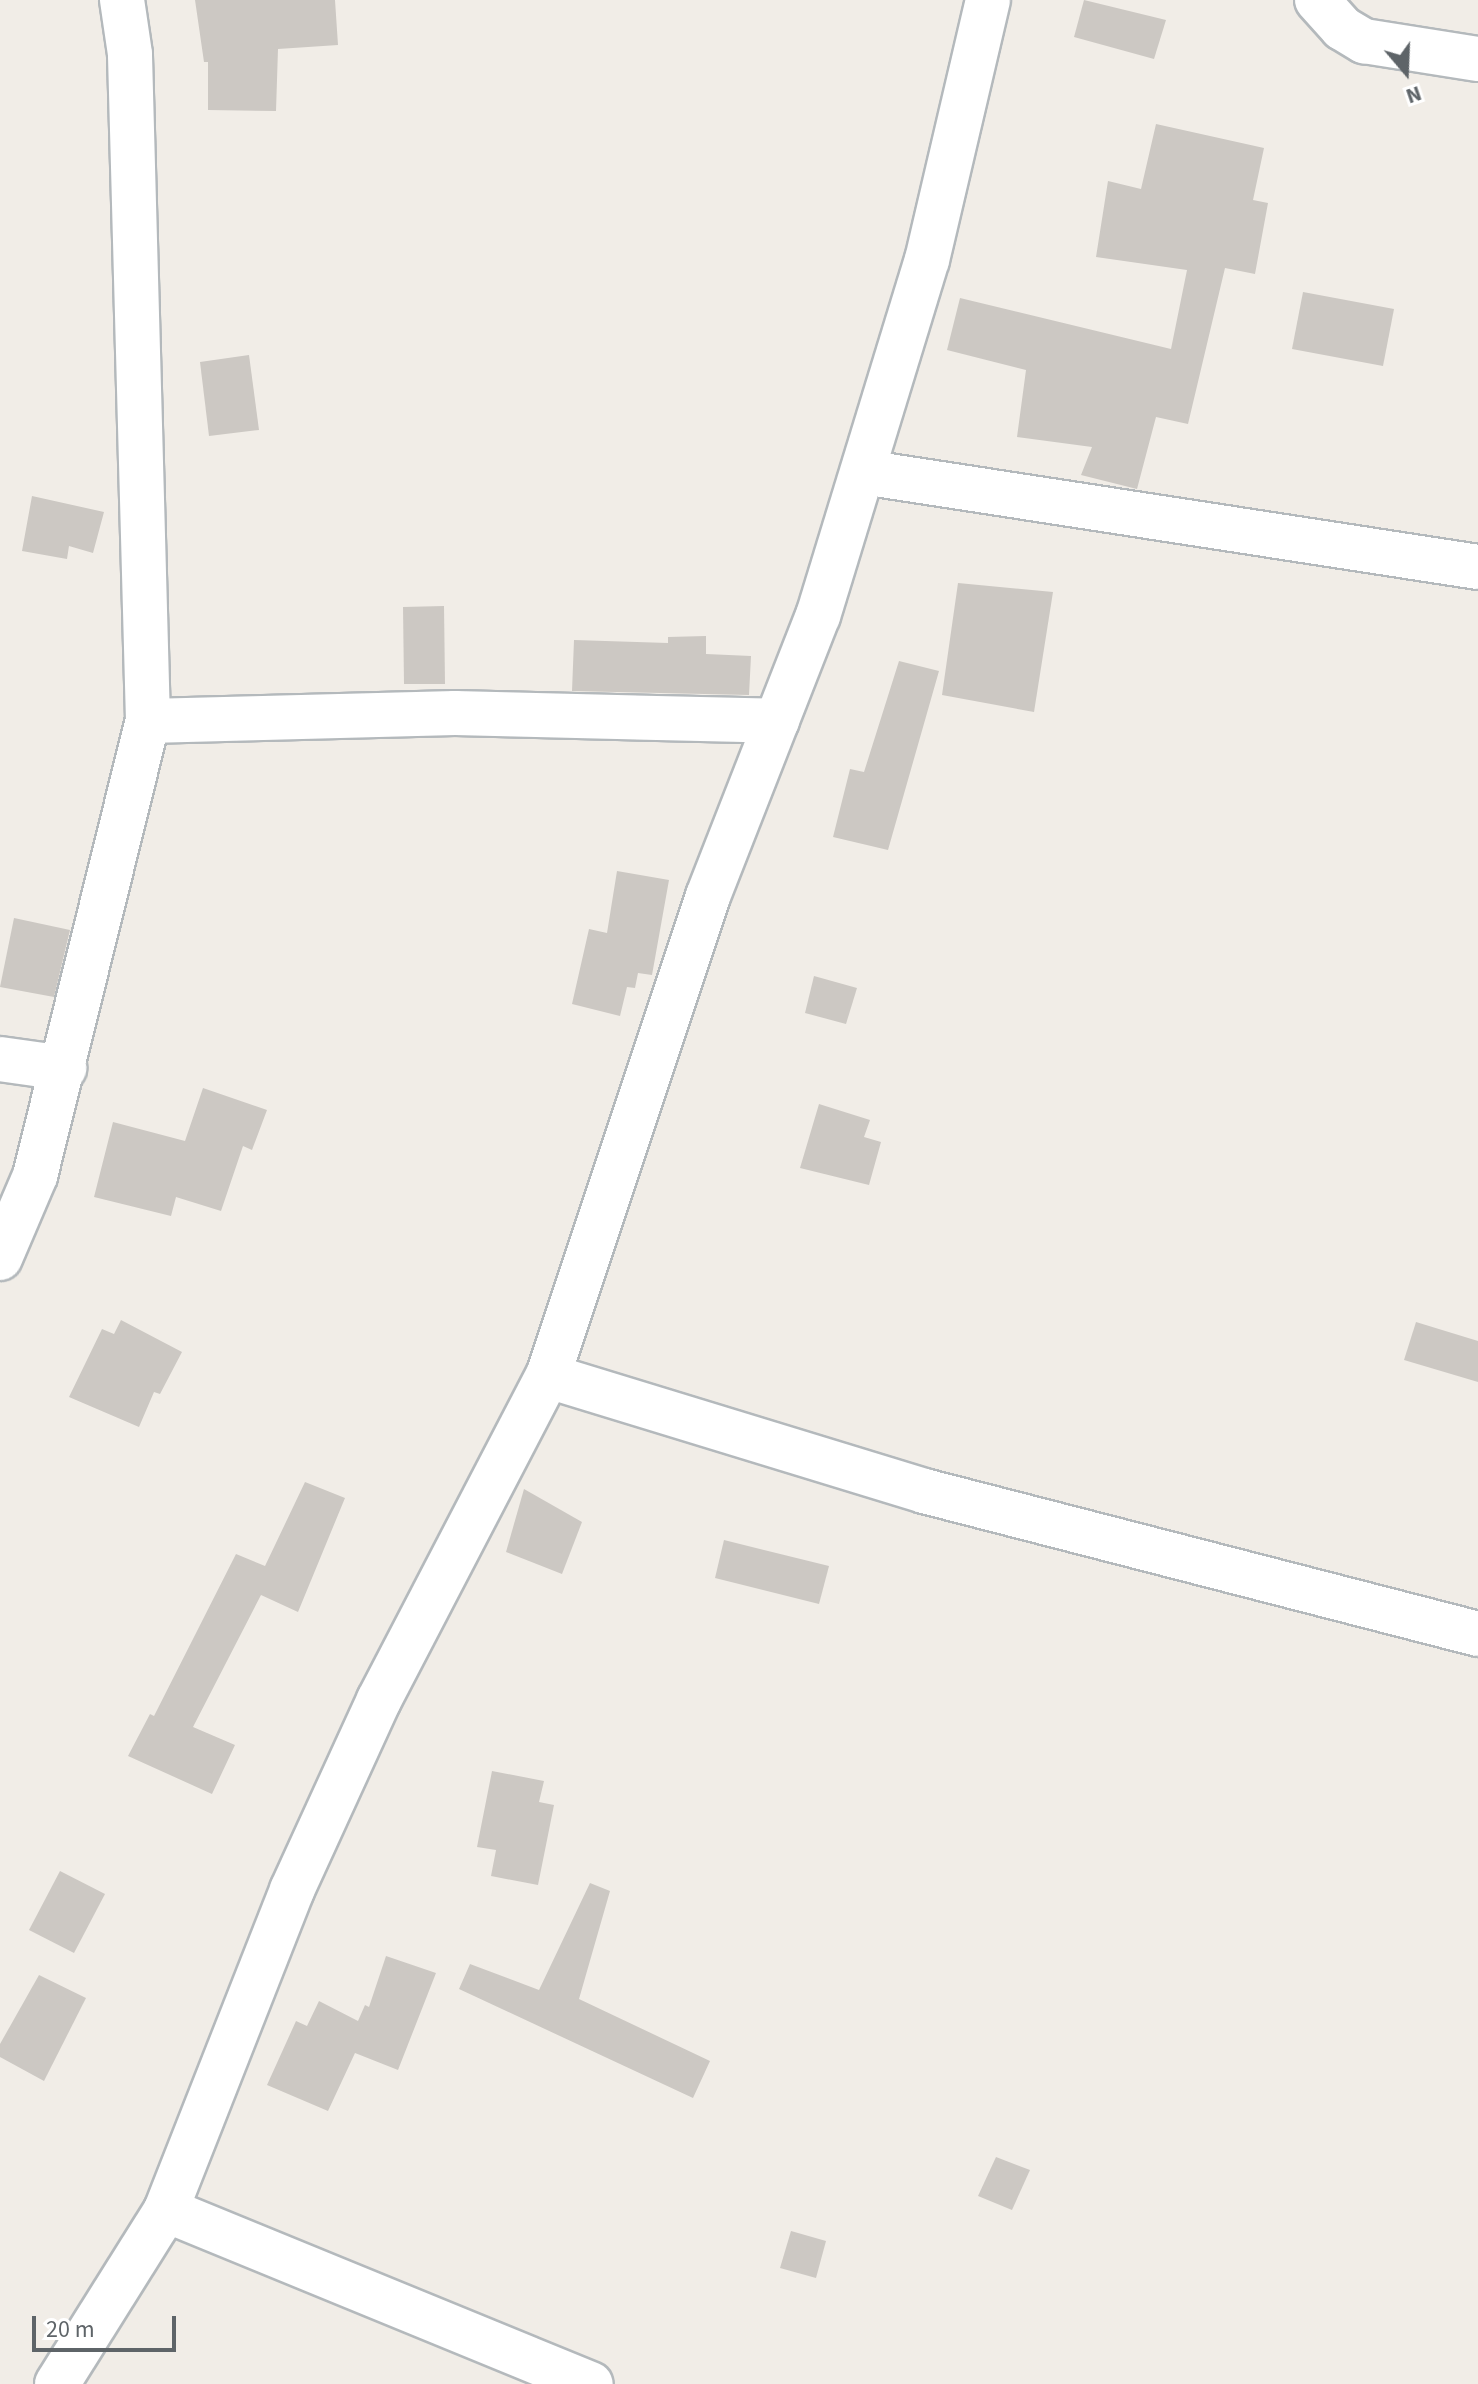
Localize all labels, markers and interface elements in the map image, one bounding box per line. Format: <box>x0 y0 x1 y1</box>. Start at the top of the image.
north arrow <box>1366 32 1446 112</box>
text: N <box>1402 77 1426 112</box>
scale bar <box>36 2300 180 2350</box>
text: 20 m <box>46 2312 95 2347</box>

